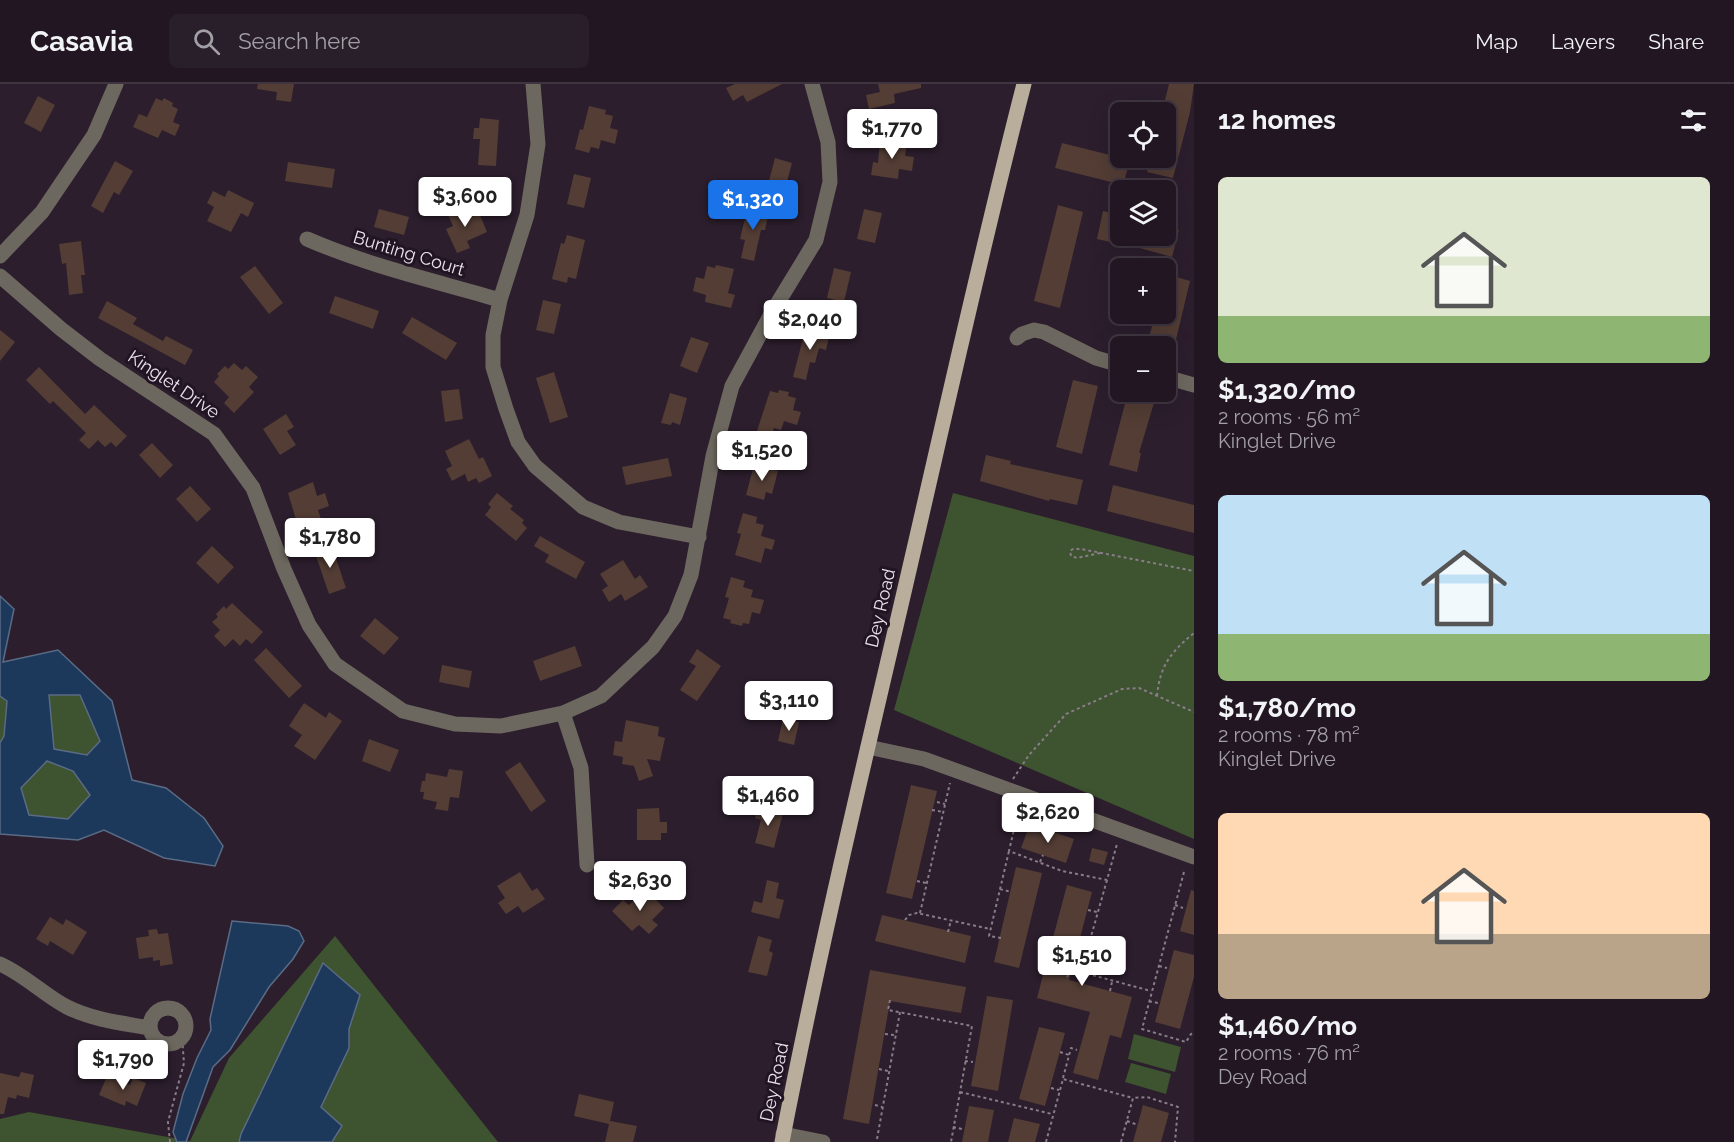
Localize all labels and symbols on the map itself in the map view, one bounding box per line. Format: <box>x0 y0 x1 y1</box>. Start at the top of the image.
pin: $1,770 <box>843 109 941 160</box>
pin: $3,600 <box>416 177 514 228</box>
pin: $1,320 <box>704 180 802 231</box>
street label: Bunting Court <box>351 226 467 280</box>
pin: $2,040 <box>761 300 859 351</box>
street label: Kinglet Drive <box>124 346 224 423</box>
pin: $1,520 <box>713 431 811 482</box>
pin: $1,780 <box>281 518 379 569</box>
street label: Dey Road <box>861 567 899 649</box>
pin: $3,110 <box>740 681 838 732</box>
pin: $1,460 <box>719 776 817 827</box>
pin: $2,620 <box>999 793 1097 844</box>
pin: $2,630 <box>591 861 689 912</box>
pin: $1,510 <box>1033 936 1131 987</box>
pin: $1,790 <box>74 1040 172 1091</box>
street label: Dey Road <box>755 1041 793 1123</box>

